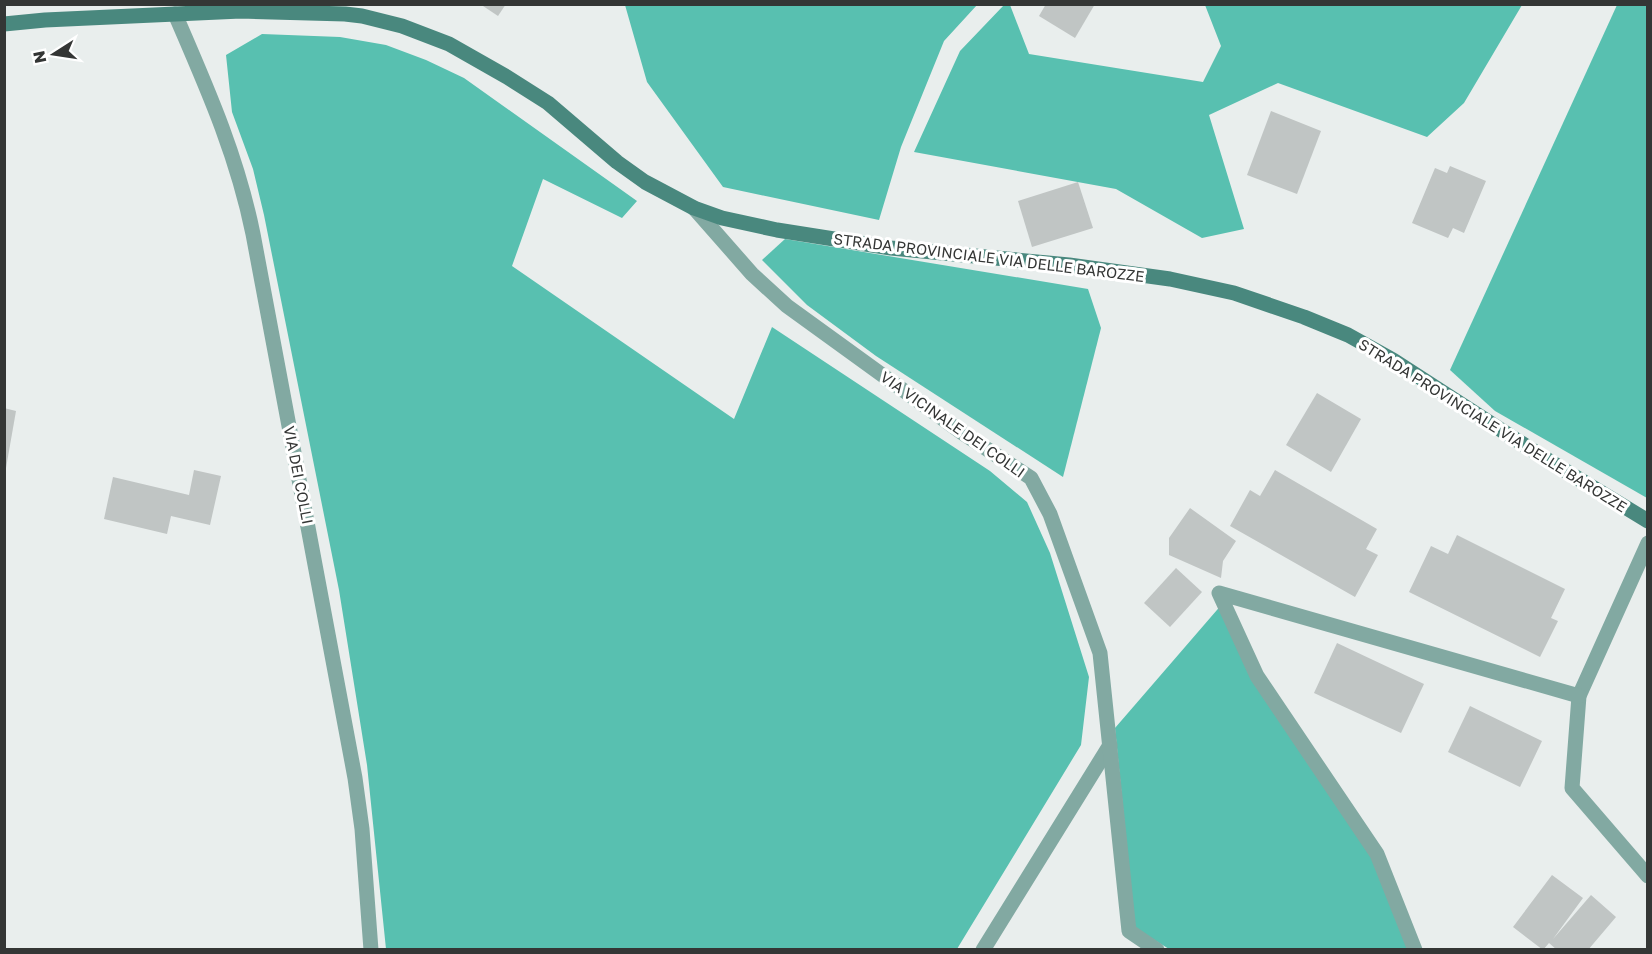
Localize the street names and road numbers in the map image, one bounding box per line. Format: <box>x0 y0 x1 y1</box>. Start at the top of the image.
street label: STRADA PROVINCIALE VIA DELLE BAROZZE <box>833 229 1145 285</box>
street label: STRADA PROVINCIALE VIA DELLE BAROZZE <box>1356 334 1630 516</box>
street label: VIA VICINALE DEI COLLI <box>877 367 1029 481</box>
street label: VIA DEI COLLI <box>281 424 317 526</box>

